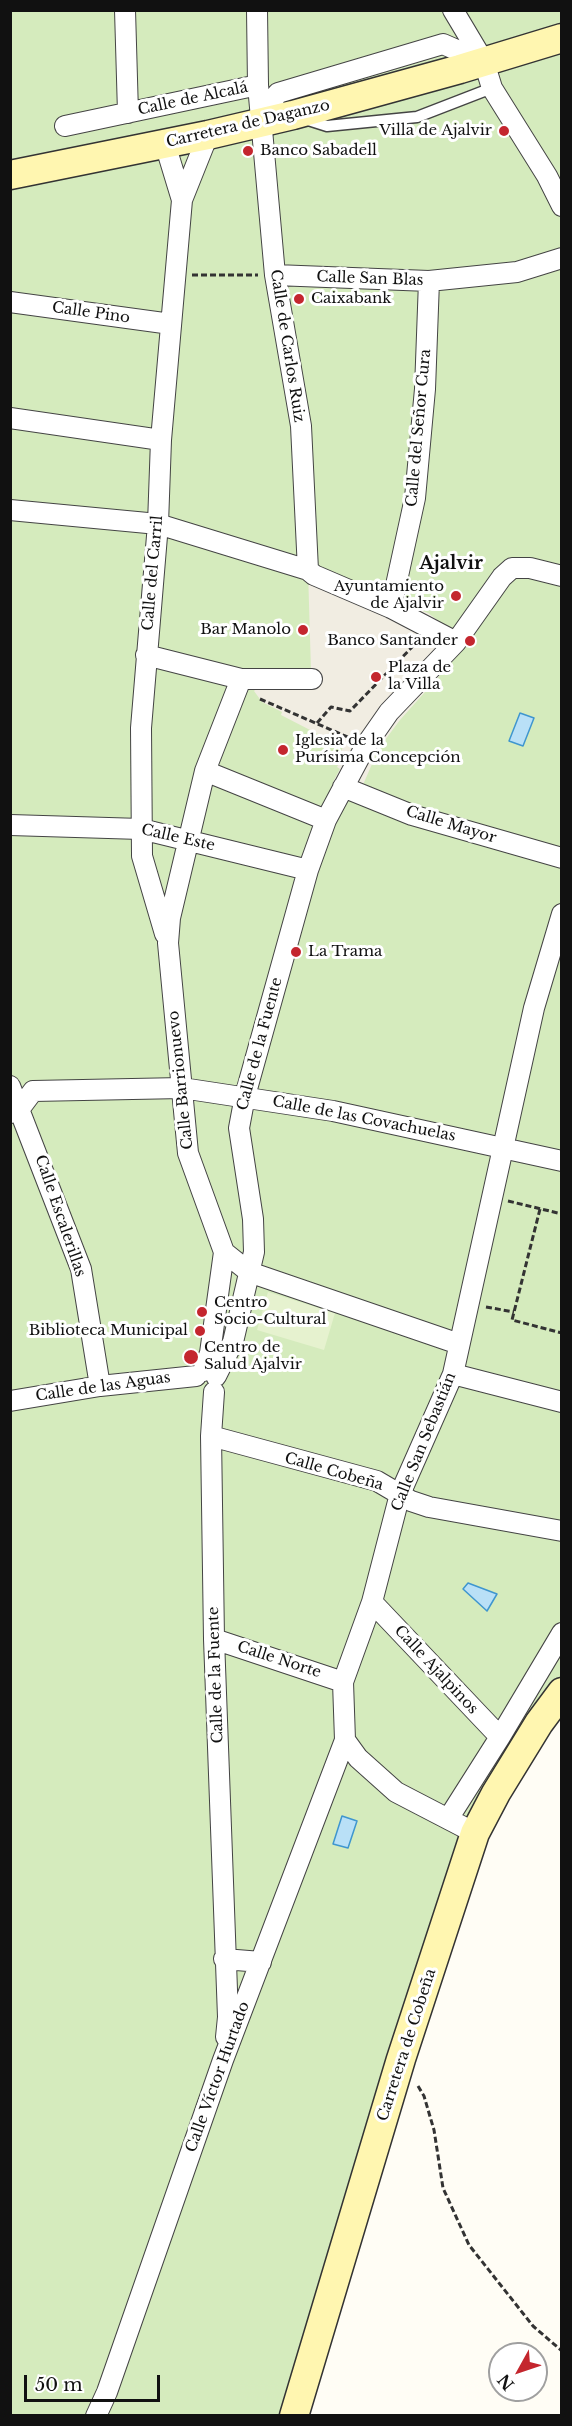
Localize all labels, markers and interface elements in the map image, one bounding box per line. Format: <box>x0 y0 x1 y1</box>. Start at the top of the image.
street label: Calle de Alcalá <box>136 79 250 119</box>
street label: Carretera de Daganzo <box>164 96 332 152</box>
place label: Villa de Ajalvir <box>379 122 492 140</box>
marker: Villa de Ajalvir <box>497 124 511 138</box>
place label: Banco Sabadell <box>260 142 377 160</box>
marker: Banco Sabadell <box>241 144 255 158</box>
street label: Calle de Carlos Ruiz <box>266 268 308 424</box>
street label: Calle San Blas <box>316 268 424 290</box>
place label: Caixabank <box>311 290 392 308</box>
marker: Caixabank <box>292 292 306 306</box>
street label: Calle Pino <box>51 299 131 327</box>
street label: Calle del Señor Cura <box>403 348 435 508</box>
street label: Calle del Carril <box>139 515 167 631</box>
district label: Ajalvir <box>419 553 483 575</box>
place label: Ayuntamiento de Ajalvir <box>334 578 444 613</box>
marker: Ayuntamiento de Ajalvir <box>449 589 463 603</box>
place label: Bar Manolo <box>200 621 291 639</box>
marker: Bar Manolo <box>296 623 310 637</box>
place label: Banco Santander <box>327 632 458 650</box>
marker: Banco Santander <box>463 634 477 648</box>
place label: Plaza de la Villa <box>388 659 451 694</box>
marker: Plaza de la Villa <box>369 670 383 684</box>
place label: Iglesia de la Purísima Concepción <box>295 732 461 767</box>
marker: Iglesia de la Purísima Concepción <box>276 743 290 757</box>
street label: Calle Mayor <box>404 803 498 847</box>
street label: Calle Este <box>139 821 217 855</box>
place label: La Trama <box>308 943 382 961</box>
marker: La Trama <box>289 945 303 959</box>
street label: Calle de la Fuente <box>234 976 286 1112</box>
street label: Calle Barrionuevo <box>165 1010 197 1150</box>
street label: Calle de las Covachuelas <box>271 1092 457 1146</box>
street label: Calle Escalerillas <box>31 1153 89 1279</box>
place label: Centro Socio-Cultural <box>214 1294 326 1329</box>
marker: Centro Socio-Cultural <box>195 1305 209 1319</box>
place label: Biblioteca Municipal <box>29 1322 188 1340</box>
marker: Biblioteca Municipal <box>193 1324 207 1338</box>
place label: Centro de Salud Ajalvir <box>204 1339 302 1374</box>
marker: Centro de Salud Ajalvir <box>182 1348 200 1366</box>
street label: Calle de las Aguas <box>34 1369 172 1405</box>
street label: Calle San Sebastián <box>388 1370 460 1514</box>
street label: Calle Cobeña <box>283 1449 385 1495</box>
street label: Calle de la Fuente <box>205 1606 227 1744</box>
street label: Calle Ajalpinos <box>390 1622 482 1718</box>
street label: Calle Norte <box>235 1638 323 1682</box>
street label: Carretera de Cobeña <box>374 1967 440 2123</box>
street label: Calle Víctor Hurtado <box>182 1999 254 2155</box>
north arrow <box>488 2342 548 2402</box>
scale bar <box>27 2363 164 2401</box>
text: N <box>493 2370 518 2394</box>
text: 50 m <box>35 2374 83 2396</box>

